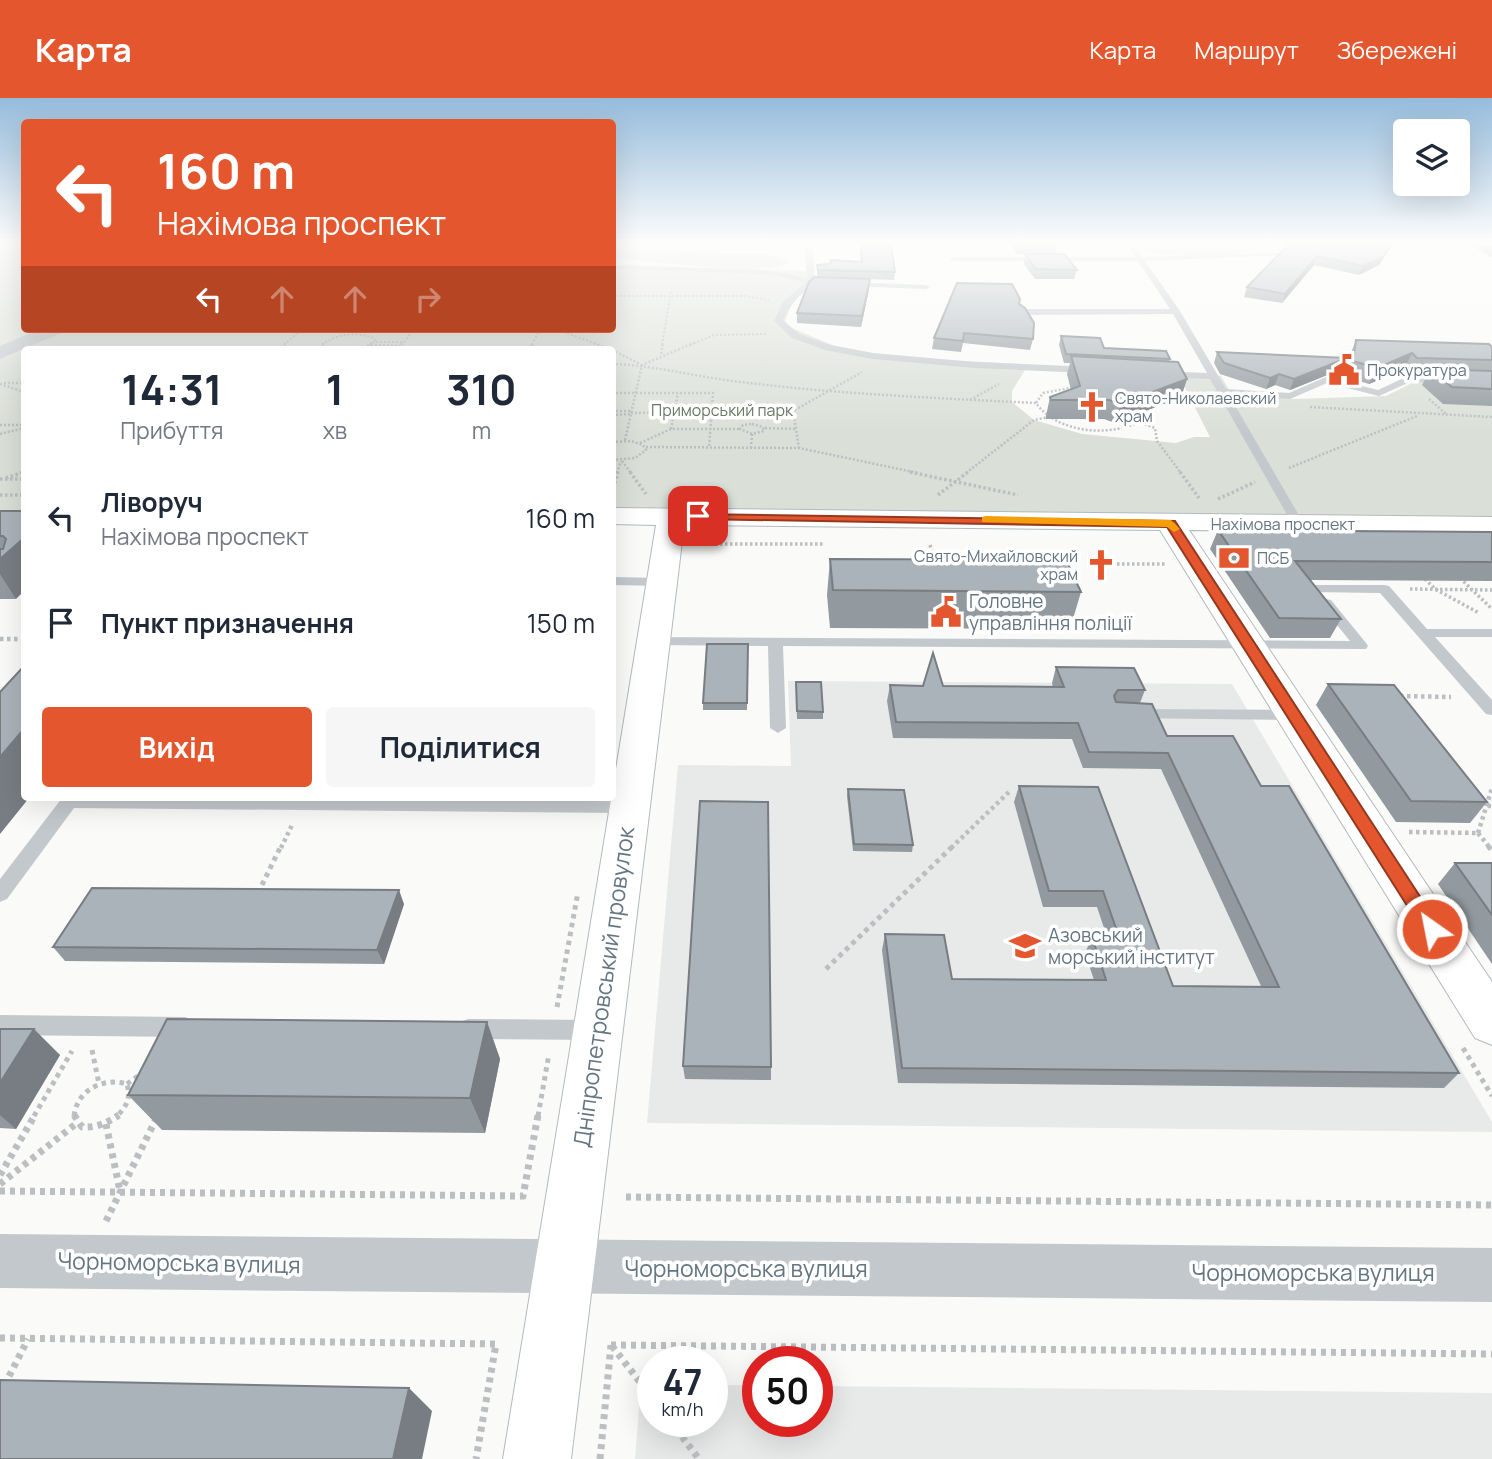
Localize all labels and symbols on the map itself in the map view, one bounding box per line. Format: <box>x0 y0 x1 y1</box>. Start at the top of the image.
public building icon: Прокуратура <box>1327 353 1361 387</box>
place label: Прокуратура <box>1367 359 1467 381</box>
place label: Свято-Николаевский храм <box>1115 387 1276 427</box>
church icon: Свято-Николаевский храм <box>1075 390 1109 424</box>
park label: Приморський парк <box>651 399 794 421</box>
pin <box>668 486 728 546</box>
street label: Нахімова проспект <box>1211 513 1355 535</box>
bank icon: ПСБ <box>1217 541 1251 575</box>
place label: Свято-Михайловский храм <box>914 545 1078 585</box>
place label: ПСБ <box>1257 547 1290 569</box>
church icon: Свято-Михайловский храм <box>1084 548 1118 582</box>
place label: Головне управління поліції <box>969 588 1133 636</box>
public building icon: Головне управління поліції <box>929 595 963 629</box>
street label: Дніпропетровський провулок <box>565 824 641 1149</box>
position arrow <box>1395 892 1469 966</box>
place label: Азовський морський інститут <box>1048 922 1215 970</box>
school or university icon: Азовський морський інститут <box>1008 929 1042 963</box>
street label: Чорноморська вулиця <box>57 1244 301 1280</box>
street label: Чорноморська вулиця <box>624 1252 868 1284</box>
street label: Чорноморська вулиця <box>1191 1256 1435 1288</box>
speed limit sign: 50 <box>742 1346 833 1437</box>

